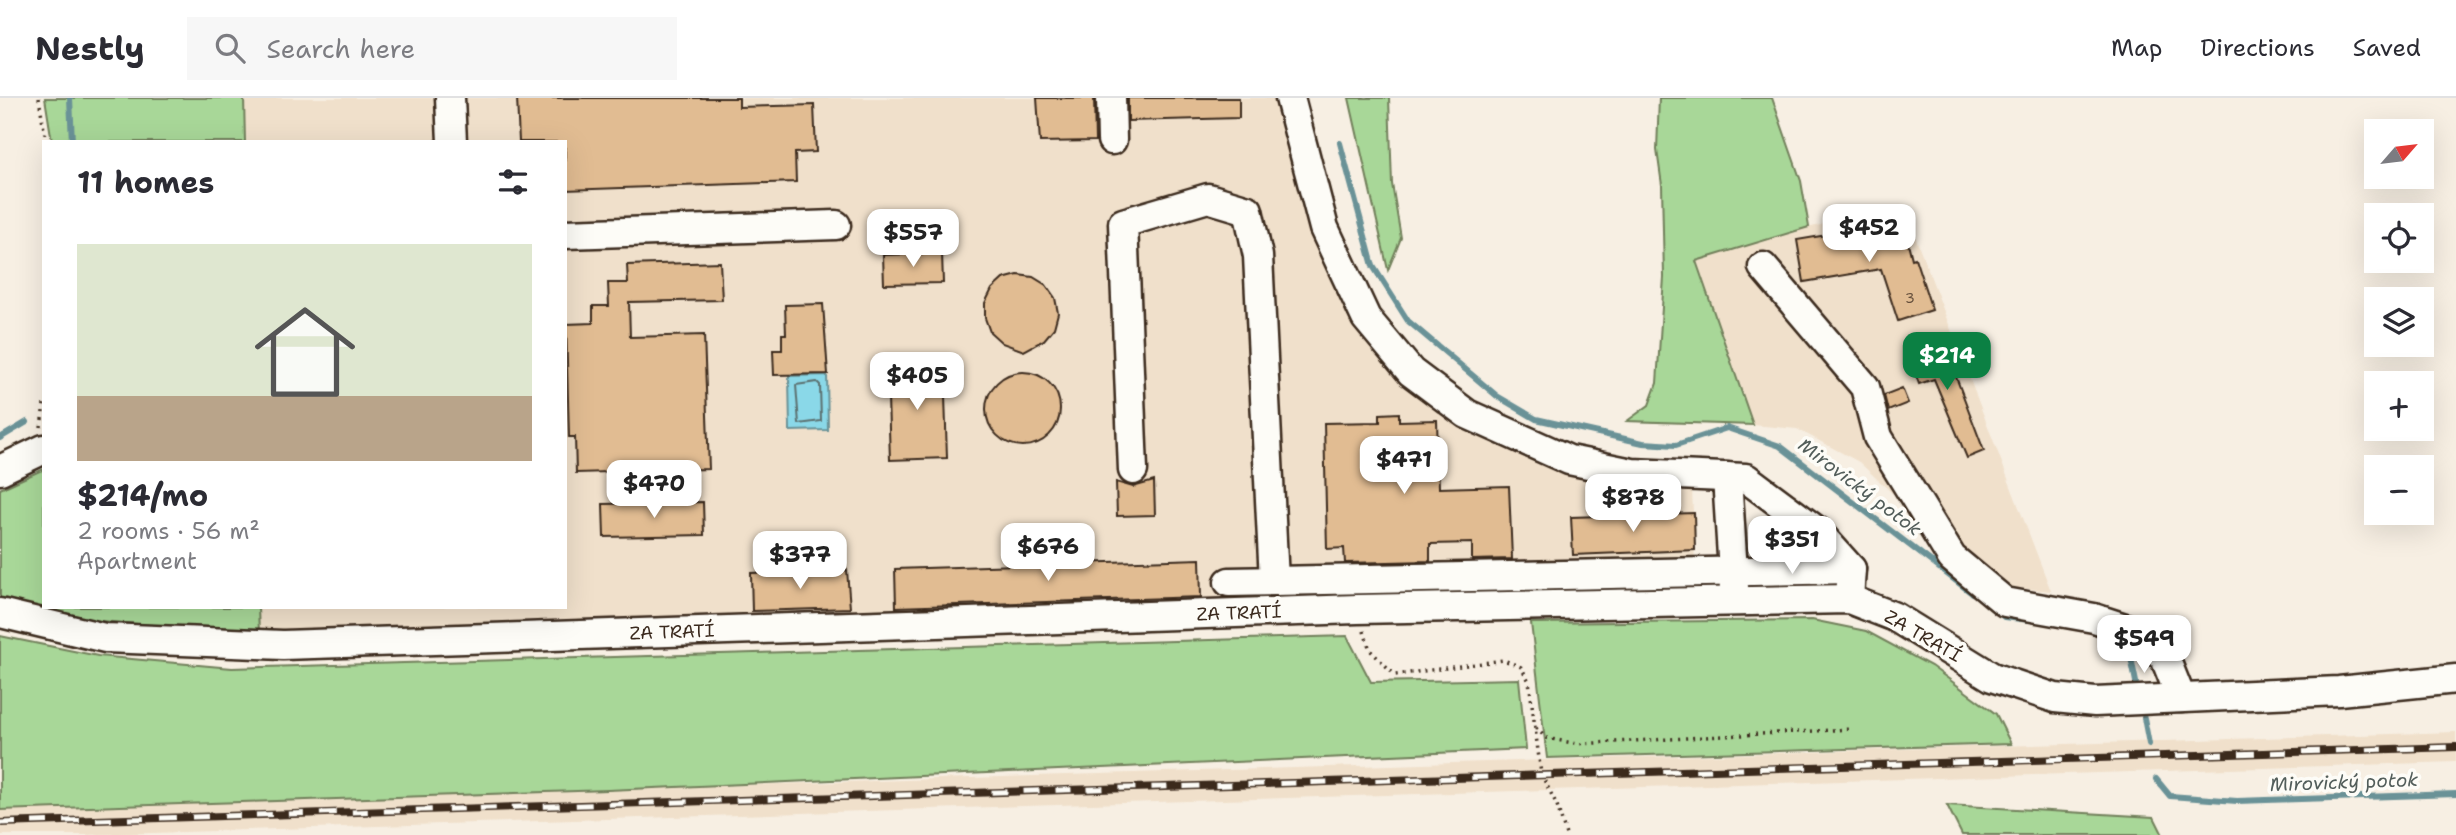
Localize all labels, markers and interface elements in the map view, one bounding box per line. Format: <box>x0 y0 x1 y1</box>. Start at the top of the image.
search box <box>187 17 677 80</box>
text: Nestly <box>35 26 145 71</box>
icon: search <box>211 29 249 67</box>
text: Search here <box>267 31 415 66</box>
text: Map <box>2111 32 2162 64</box>
text: Directions <box>2200 32 2315 64</box>
text: Saved <box>2353 32 2421 64</box>
north arrow <box>2364 119 2434 189</box>
map controls <box>2364 119 2434 525</box>
text: 11 homes <box>77 162 214 203</box>
icon: filters <box>494 163 532 201</box>
button: locate <box>2364 203 2434 273</box>
pin: $452 <box>1828 204 1910 264</box>
pin: $557 <box>872 209 954 269</box>
text: $452 <box>1839 212 1899 242</box>
text: $557 <box>883 217 943 247</box>
button: layers <box>2364 287 2434 357</box>
icon: home <box>242 289 368 415</box>
house number: 3 <box>1905 289 1915 307</box>
pin: $214 <box>1906 332 1988 392</box>
text: $214 <box>1919 340 1975 370</box>
pin: $405 <box>876 352 958 412</box>
text: $405 <box>886 360 948 390</box>
button: + <box>2364 371 2434 441</box>
water label: Mirovický potok <box>1793 432 1927 542</box>
pin: $471 <box>1363 436 1445 496</box>
text: $471 <box>1376 444 1432 474</box>
button: − <box>2364 455 2434 525</box>
pin: $470 <box>613 460 695 520</box>
text: $470 <box>623 468 685 498</box>
pin: $878 <box>1592 474 1674 534</box>
text: $214/mo <box>77 475 208 516</box>
text: $878 <box>1601 482 1665 512</box>
text: 2 rooms · 56 m² <box>77 516 260 546</box>
pin: $351 <box>1751 517 1833 576</box>
pin: $676 <box>1007 524 1089 583</box>
text: $351 <box>1764 524 1820 554</box>
text: $676 <box>1017 531 1079 561</box>
pin: $377 <box>759 532 841 591</box>
text: $377 <box>769 539 831 569</box>
text: Apartment <box>77 546 197 576</box>
street label: ZA TRATÍ <box>1196 600 1282 626</box>
street label: ZA TRATÍ <box>1880 604 1966 668</box>
pin: $549 <box>2103 616 2185 675</box>
street label: ZA TRATÍ <box>629 619 715 645</box>
text: $549 <box>2113 623 2175 653</box>
water label: Mirovický potok <box>2269 767 2419 797</box>

